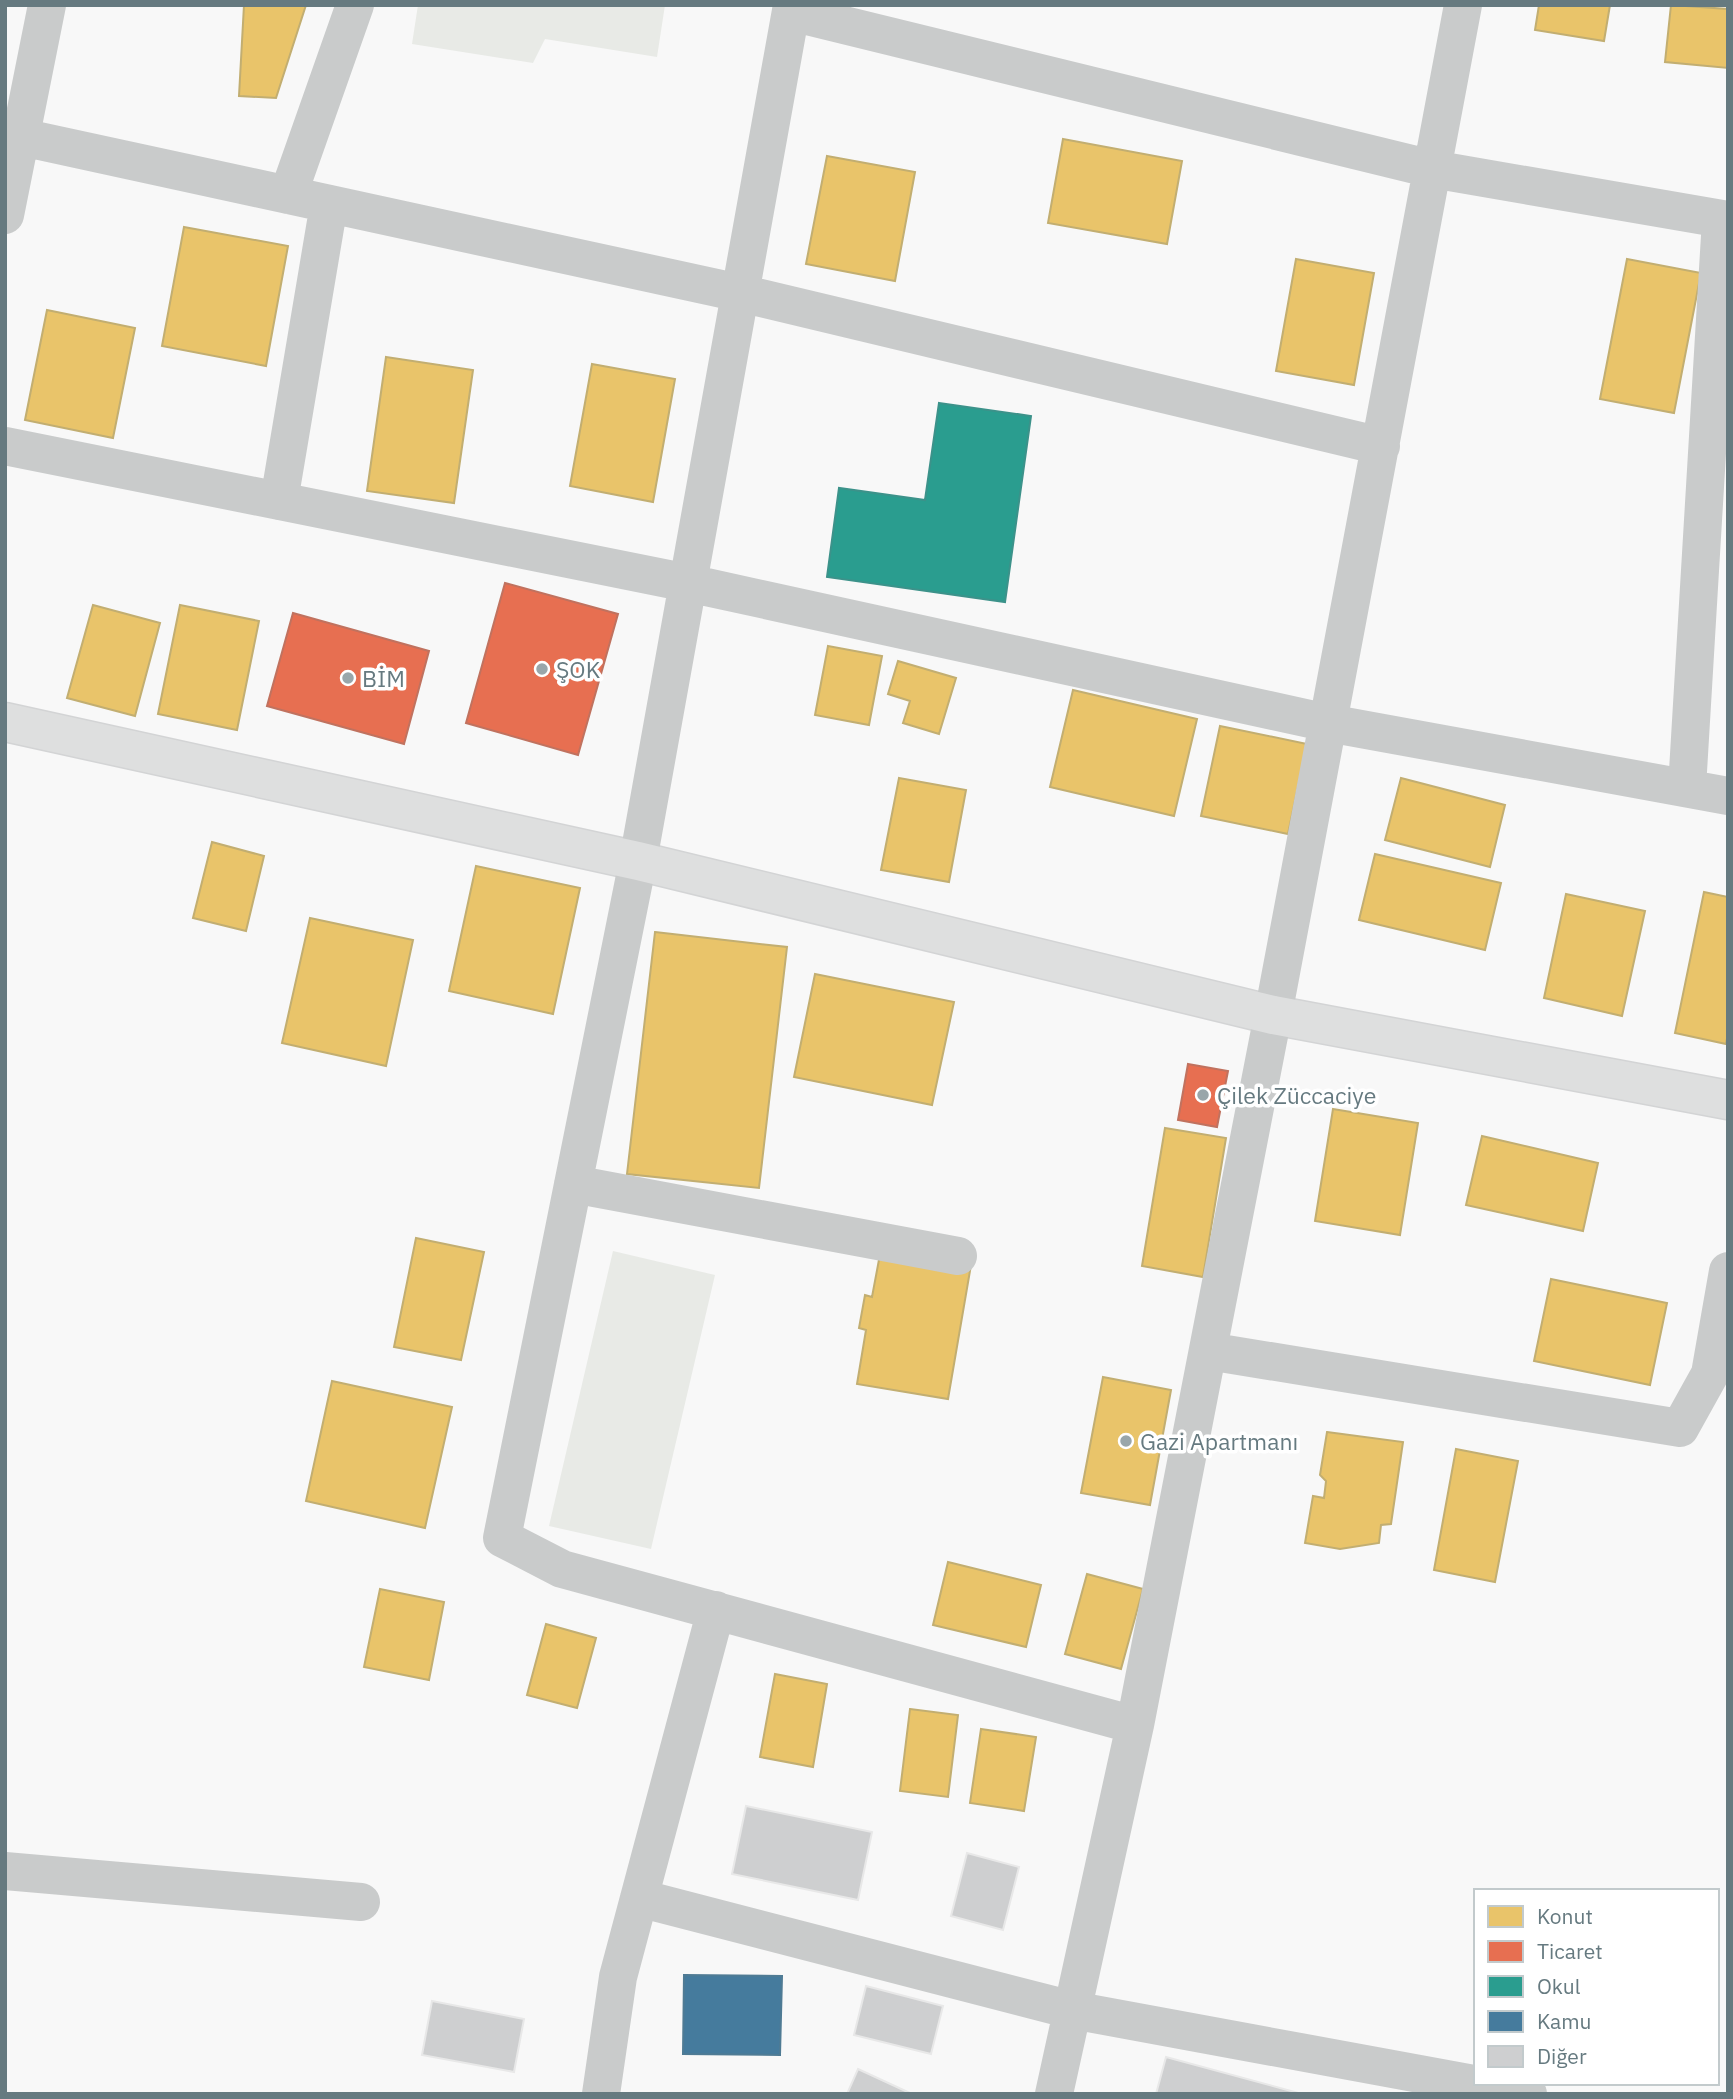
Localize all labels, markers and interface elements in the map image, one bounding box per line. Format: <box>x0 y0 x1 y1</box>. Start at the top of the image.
place label: ŞOK <box>556 654 601 684</box>
marker: ŞOK <box>534 661 550 677</box>
place label: BİM <box>362 663 405 693</box>
marker: BİM <box>340 670 356 686</box>
place label: Çilek Züccaciye <box>1217 1080 1376 1110</box>
marker: Çilek Züccaciye <box>1195 1087 1211 1103</box>
place label: Gazi Apartmanı <box>1140 1426 1298 1456</box>
marker: Gazi Apartmanı <box>1118 1433 1134 1449</box>
legend <box>1474 1889 1719 2085</box>
text: Konut <box>1537 1902 1593 1930</box>
text: Ticaret <box>1537 1937 1603 1965</box>
text: Okul <box>1537 1972 1581 2000</box>
text: Kamu <box>1537 2007 1591 2035</box>
text: Diğer <box>1537 2042 1587 2070</box>

